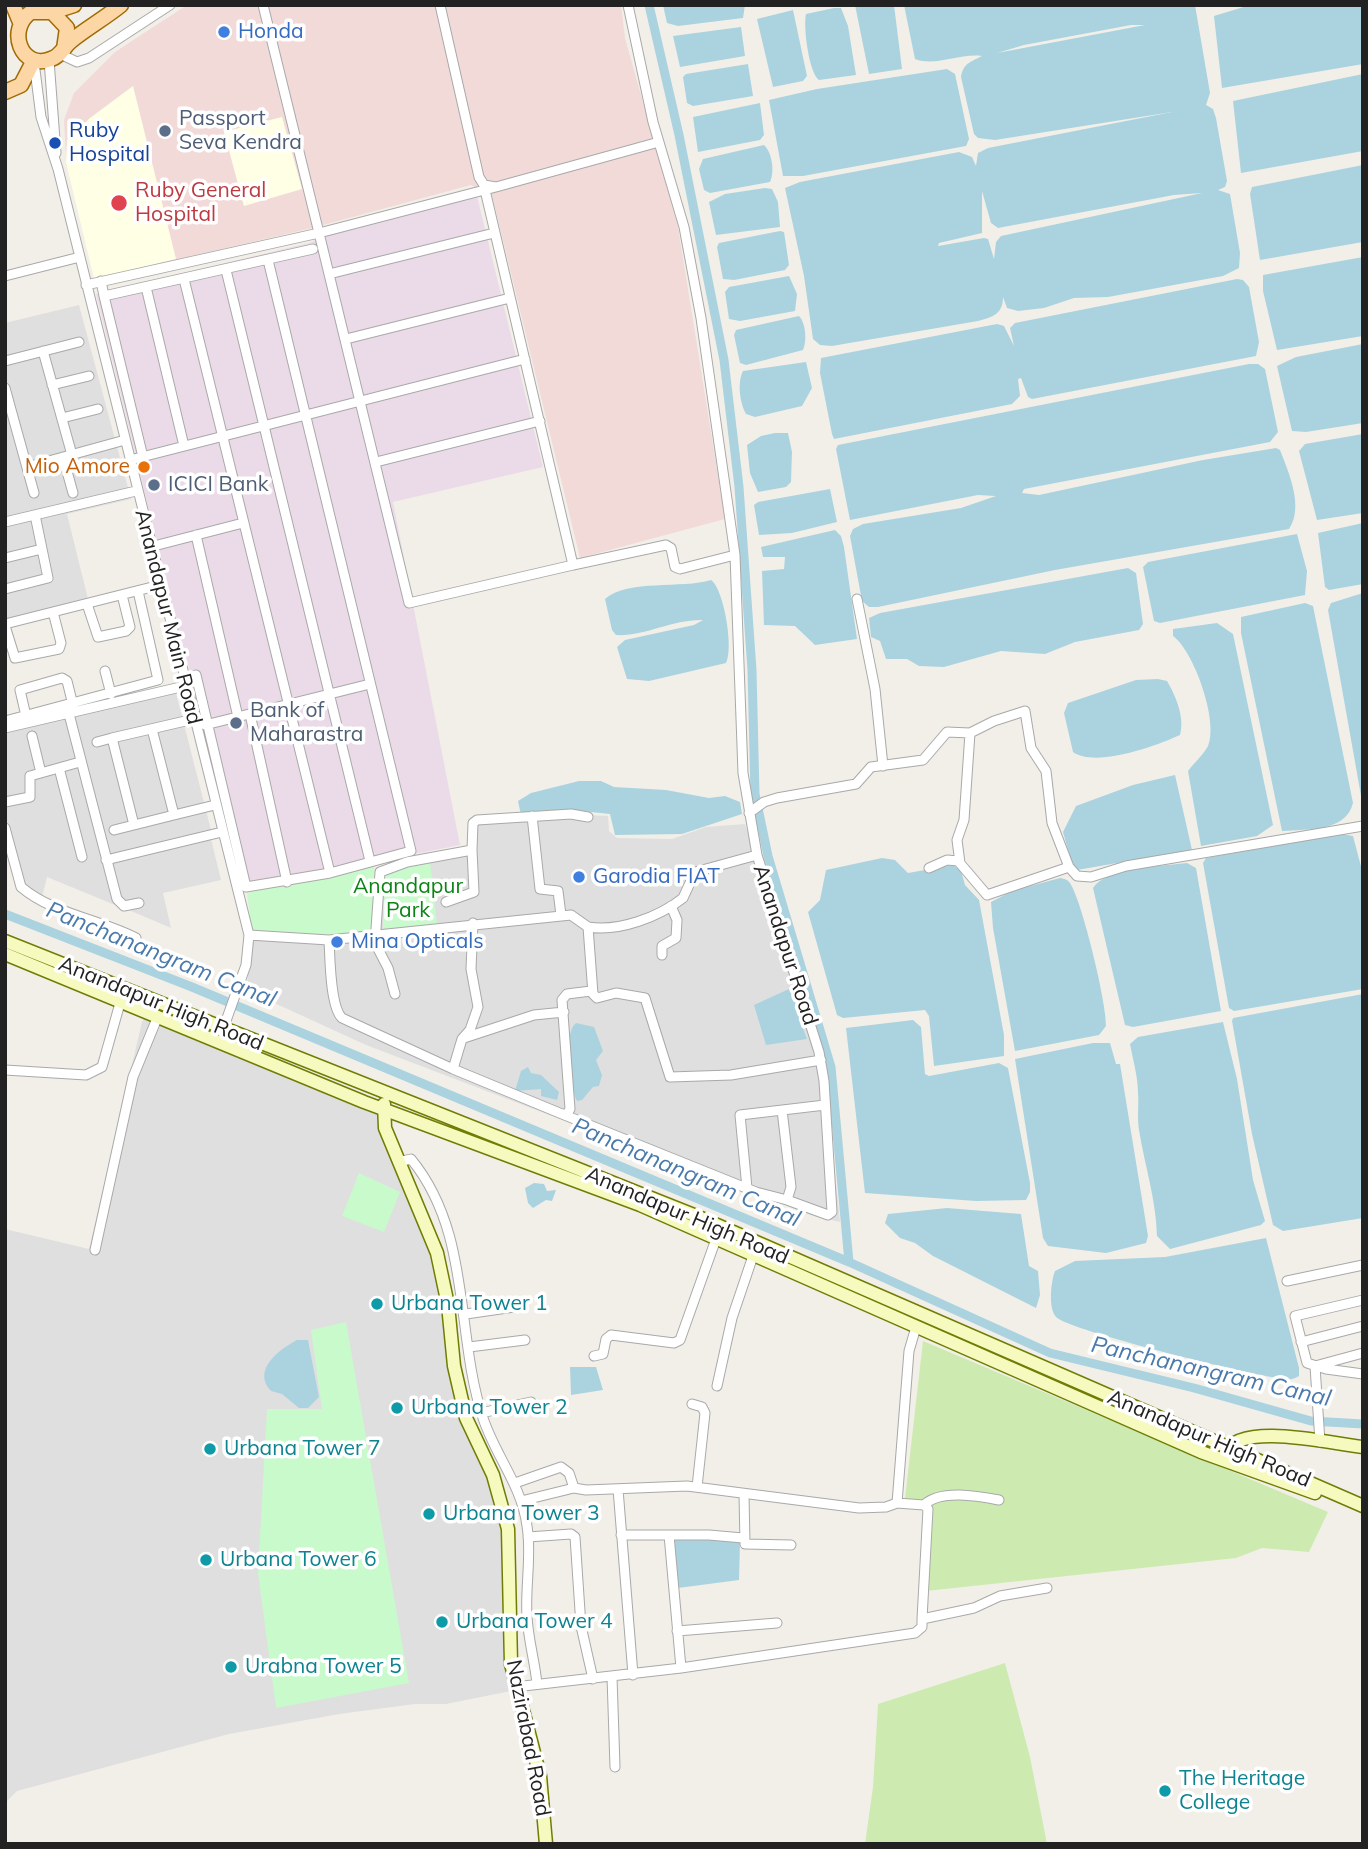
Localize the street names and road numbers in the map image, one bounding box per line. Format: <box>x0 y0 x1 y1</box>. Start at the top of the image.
street label: Anandapur Main Road <box>129 507 207 727</box>
street label: Anandapur Road <box>747 862 823 1028</box>
street label: Anandapur High Road <box>55 951 267 1057</box>
street label: Anandapur High Road <box>581 1162 793 1270</box>
street label: Anandapur High Road <box>1103 1385 1315 1493</box>
street label: Nazirabad Road <box>500 1658 556 1818</box>

